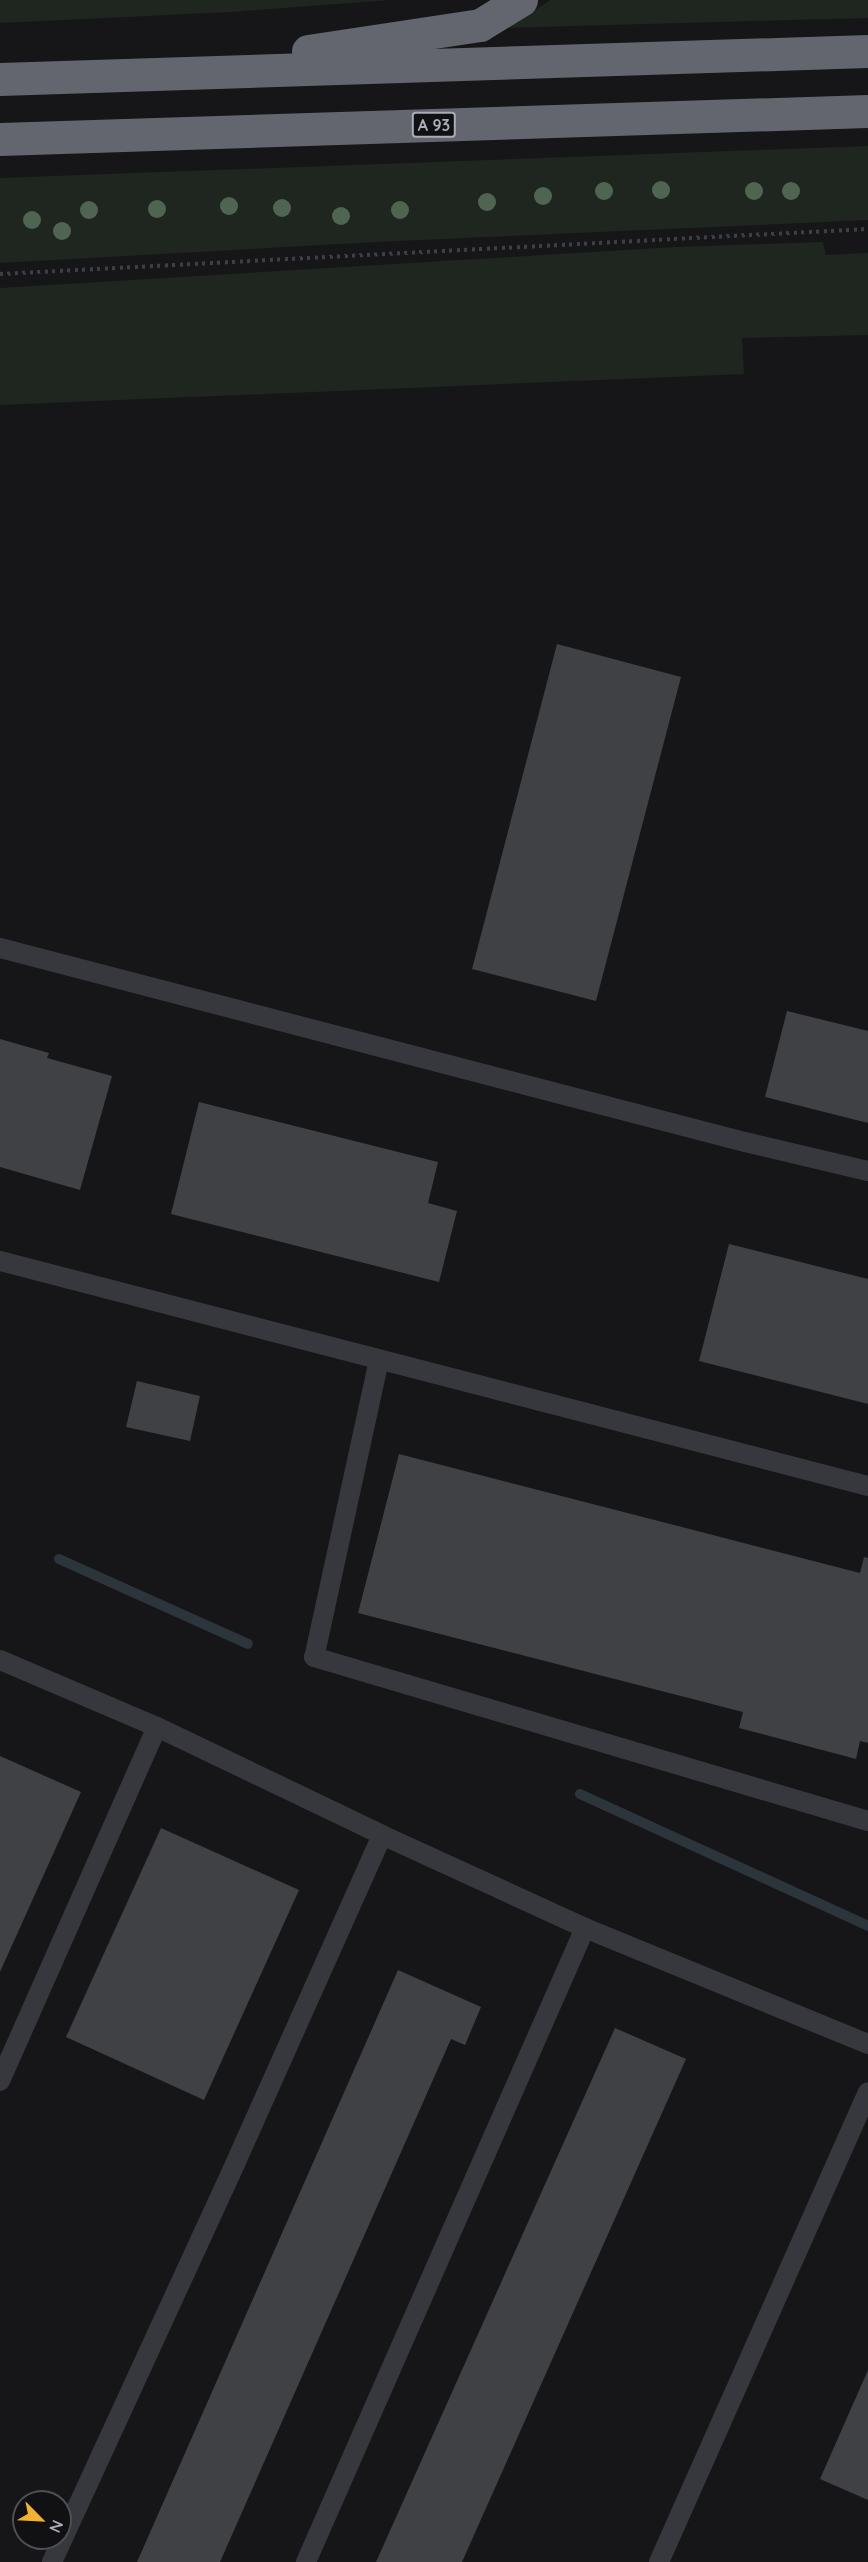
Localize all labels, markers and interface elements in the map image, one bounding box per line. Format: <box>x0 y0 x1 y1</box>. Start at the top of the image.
road number: A 93 <box>412 112 456 138</box>
north arrow <box>12 2490 72 2550</box>
text: N <box>45 2517 68 2536</box>

